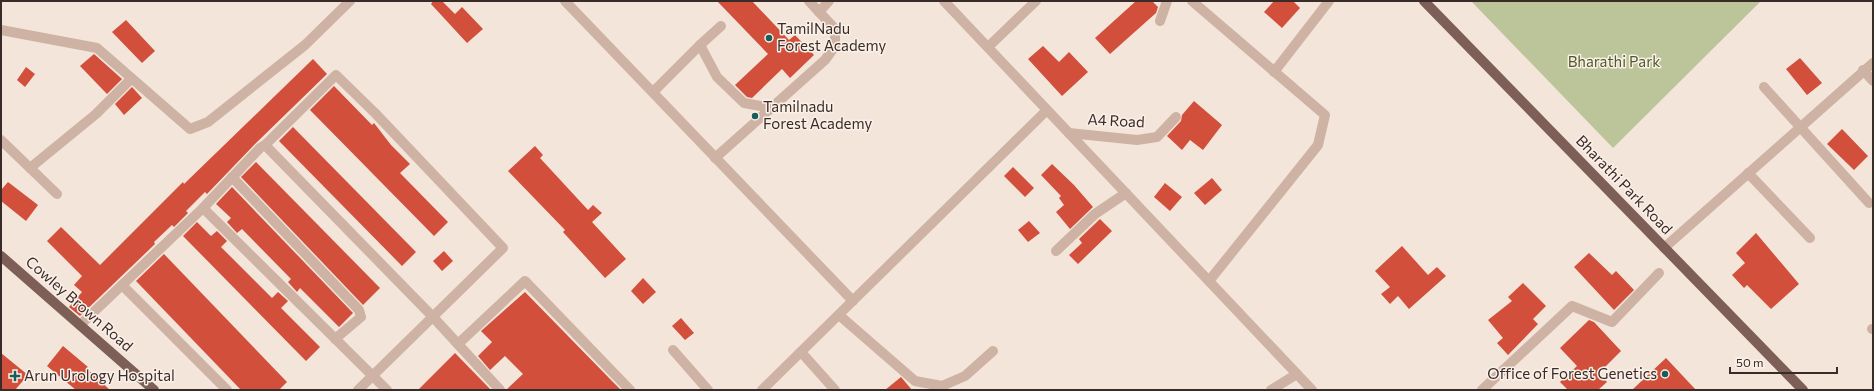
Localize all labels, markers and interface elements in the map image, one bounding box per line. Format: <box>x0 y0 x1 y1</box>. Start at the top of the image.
place label: TamilNadu Forest Academy <box>777 19 886 54</box>
marker: TamilNadu Forest Academy <box>764 33 774 43</box>
park label: Bharathi Park <box>1568 52 1660 70</box>
place label: Tamilnadu Forest Academy <box>763 97 872 132</box>
street label: A4 Road <box>1087 110 1145 130</box>
marker: Tamilnadu Forest Academy <box>750 111 760 121</box>
street label: Bharathi Park Road <box>1573 131 1677 238</box>
street label: Cowley Brown Road <box>23 252 137 355</box>
scale bar <box>1730 349 1837 375</box>
text: 50 m <box>1736 355 1764 369</box>
place label: Office of Forest Genetics <box>1487 364 1657 382</box>
place label: Arun Urology Hospital <box>24 366 175 384</box>
marker: Office of Forest Genetics <box>1660 369 1670 379</box>
marker: Arun Urology Hospital <box>9 370 21 382</box>

